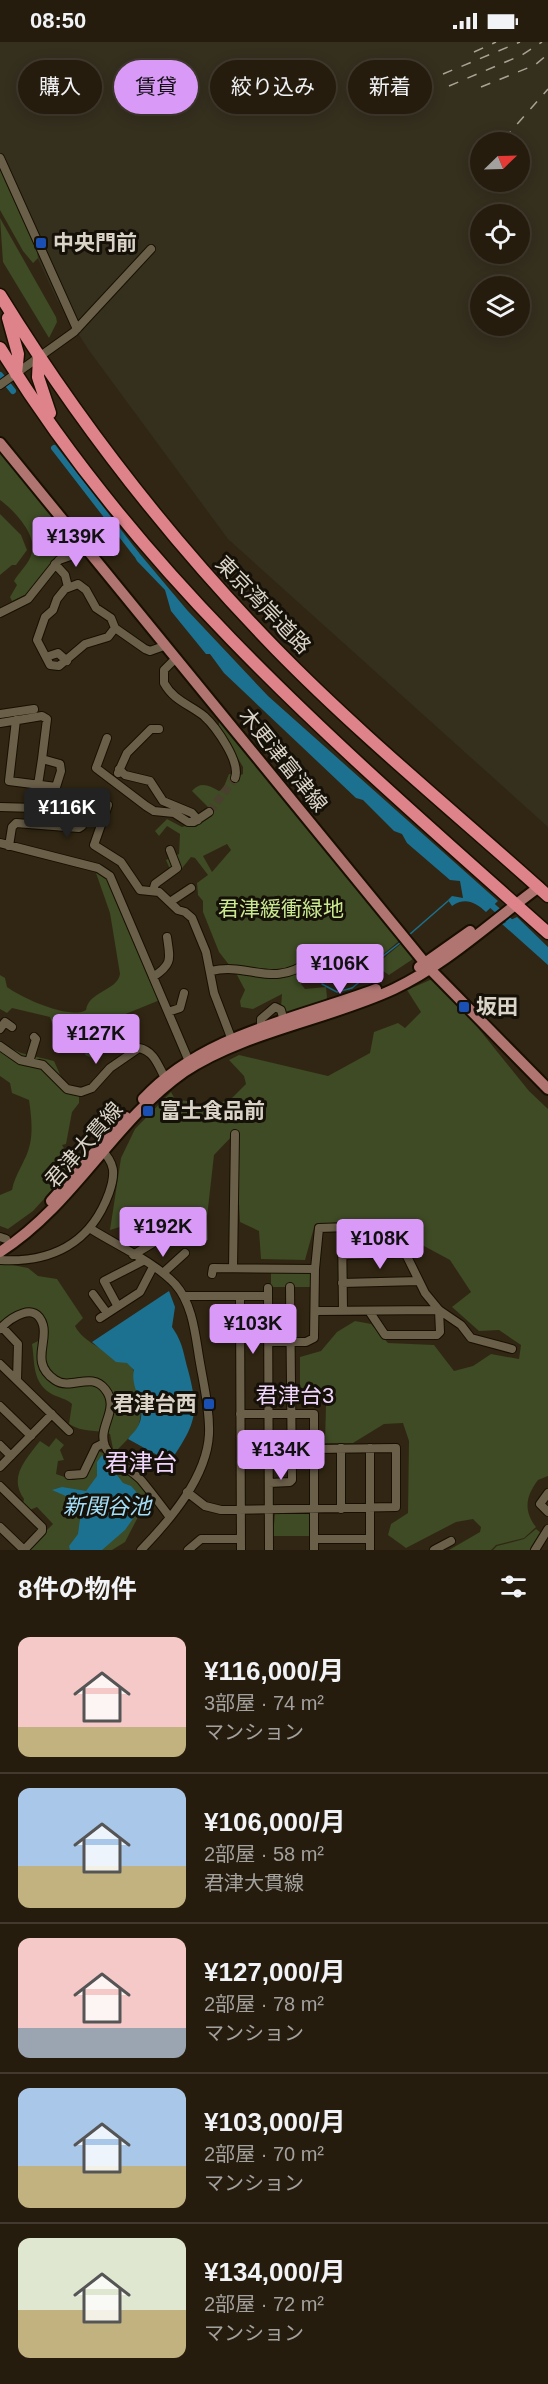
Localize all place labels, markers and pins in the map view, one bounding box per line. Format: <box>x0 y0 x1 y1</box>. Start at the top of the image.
place label: 中央門前 <box>53 231 137 254</box>
marker: 中央門前 <box>34 236 48 250</box>
pin: ¥139K <box>34 517 118 568</box>
pin: ¥116K <box>25 788 109 839</box>
pin: ¥106K <box>298 944 382 995</box>
place label: 坂田 <box>476 995 518 1018</box>
marker: 坂田 <box>457 1000 471 1014</box>
pin: ¥127K <box>54 1014 138 1065</box>
place label: 富士食品前 <box>160 1099 265 1122</box>
marker: 富士食品前 <box>141 1104 155 1118</box>
pin: ¥192K <box>121 1207 205 1258</box>
pin: ¥108K <box>338 1219 422 1270</box>
pin: ¥103K <box>211 1304 295 1355</box>
place label: 君津台西 <box>113 1392 197 1415</box>
marker: 君津台西 <box>202 1397 216 1411</box>
pin: ¥134K <box>239 1430 323 1481</box>

